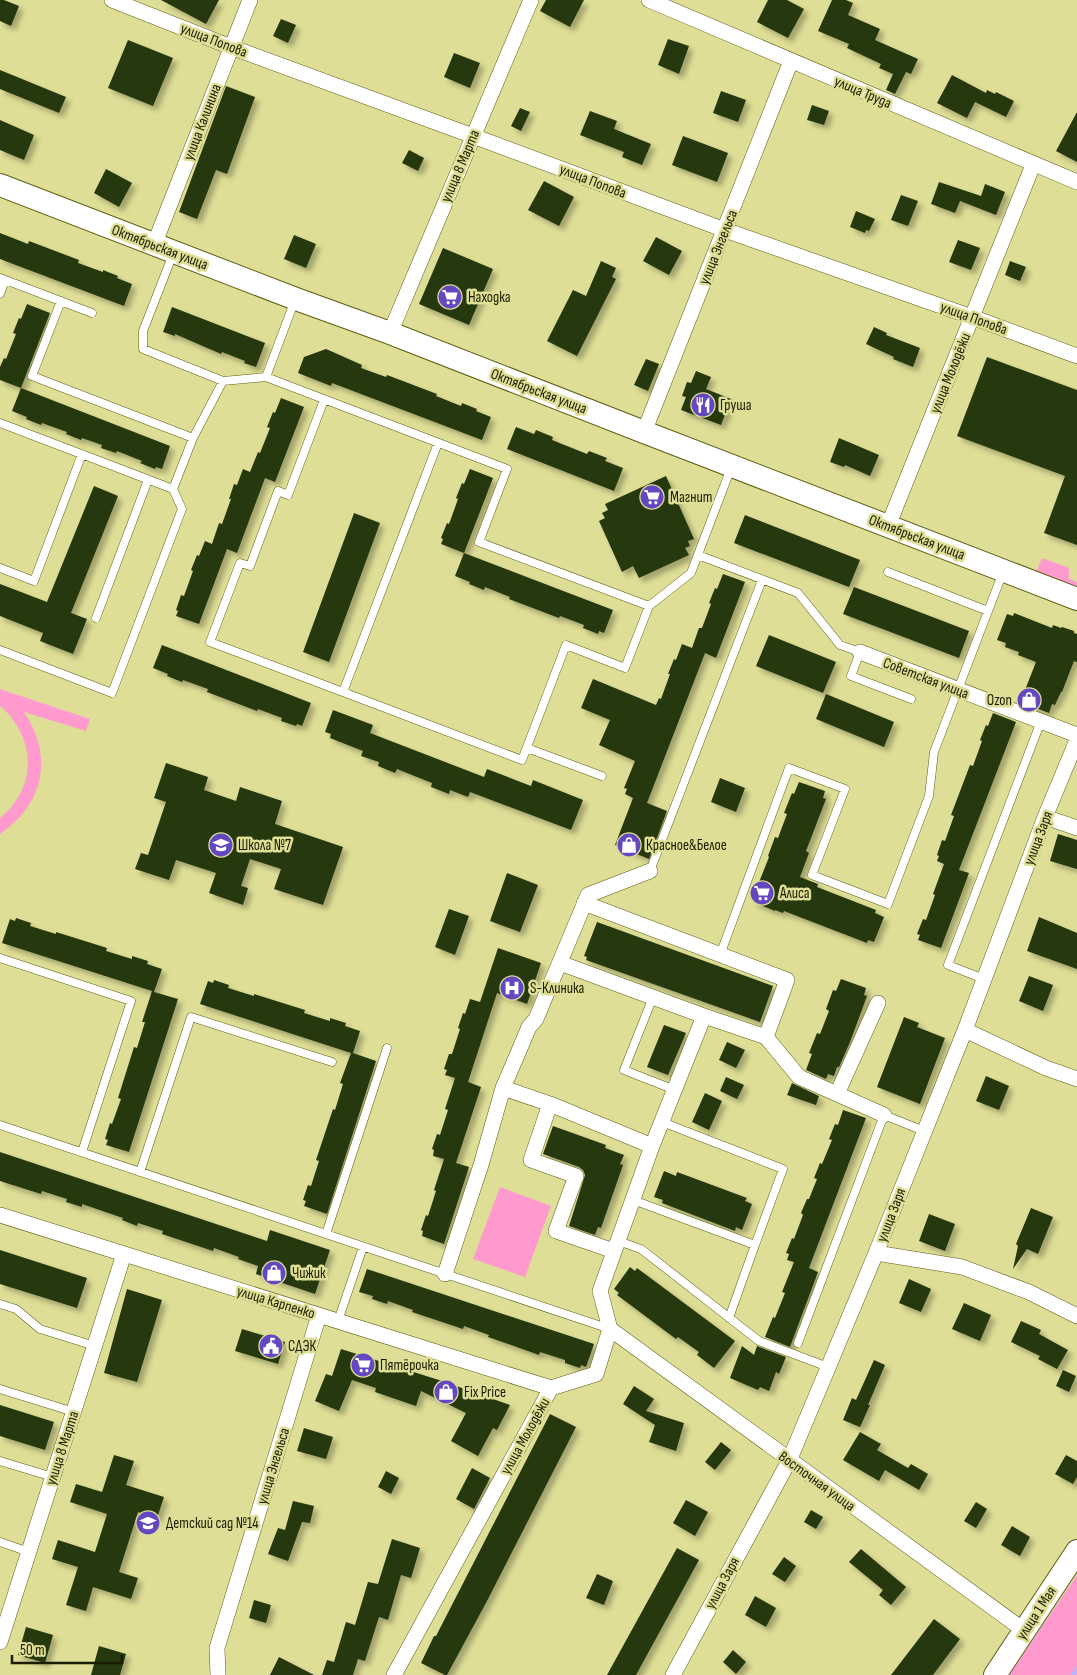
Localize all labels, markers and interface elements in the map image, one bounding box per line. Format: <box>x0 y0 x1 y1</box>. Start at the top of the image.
street label: улица Попова <box>178 19 250 62</box>
street label: улица Труда <box>831 72 895 113</box>
street label: улица Калинина <box>179 81 226 163</box>
street label: улица 8 Марта <box>437 127 484 205</box>
street label: улица Попова <box>557 160 629 203</box>
street label: улица Энгельса <box>695 207 742 287</box>
street label: Октябрьская улица <box>109 220 211 275</box>
supermarket icon: Находка <box>437 284 463 310</box>
place label: Находка <box>468 288 511 307</box>
street label: улица Попова <box>938 298 1010 339</box>
street label: улица Молодёжи <box>926 330 975 416</box>
street label: Октябрьская улица <box>488 364 590 419</box>
restaurant icon: Груша <box>690 392 716 418</box>
place label: Груша <box>720 396 752 415</box>
supermarket icon: Магнит <box>639 484 665 510</box>
place label: Магнит <box>670 488 712 507</box>
street label: Октябрьская улица <box>866 510 968 565</box>
street label: Советская улица <box>880 653 972 704</box>
shop icon: Ozon <box>1016 687 1042 713</box>
place label: Ozon <box>987 691 1012 710</box>
street label: улица Заря <box>1020 808 1057 868</box>
school or university icon: Школа №7 <box>208 832 234 858</box>
shop icon: Красное&Белое <box>616 832 642 858</box>
place label: Школа №7 <box>238 836 291 855</box>
place label: Красное&Белое <box>646 836 727 855</box>
supermarket icon: Алиса <box>749 880 775 906</box>
place label: Алиса <box>779 884 810 903</box>
hospital icon: S-Клиника <box>499 975 525 1001</box>
place label: S-Клиника <box>530 979 585 998</box>
street label: улица Заря <box>873 1185 910 1245</box>
shop icon: Чижик <box>261 1260 287 1286</box>
place label: Чижик <box>292 1264 326 1283</box>
street label: улица Карпенко <box>234 1282 317 1323</box>
public building icon: СДЭК <box>258 1333 284 1359</box>
place label: СДЭК <box>288 1337 316 1356</box>
supermarket icon: Пятёрочка <box>350 1352 376 1378</box>
place label: Пятёрочка <box>380 1356 439 1375</box>
shop icon: Fix Price <box>433 1379 459 1405</box>
place label: Fix Price <box>464 1383 506 1402</box>
street label: улица Молодёжи <box>497 1395 554 1478</box>
street label: улица 8 Марта <box>42 1408 83 1488</box>
street label: улица Энгельса <box>253 1425 294 1507</box>
street label: Восточная улица <box>775 1447 859 1516</box>
school or university icon: Детский сад №14 <box>135 1510 161 1536</box>
place label: Детский сад №14 <box>166 1514 258 1533</box>
street label: улица Заря <box>701 1554 744 1612</box>
street label: улица 1 Мая <box>1012 1583 1061 1644</box>
scale bar <box>12 1632 122 1664</box>
text: 50 m <box>20 1641 45 1660</box>

